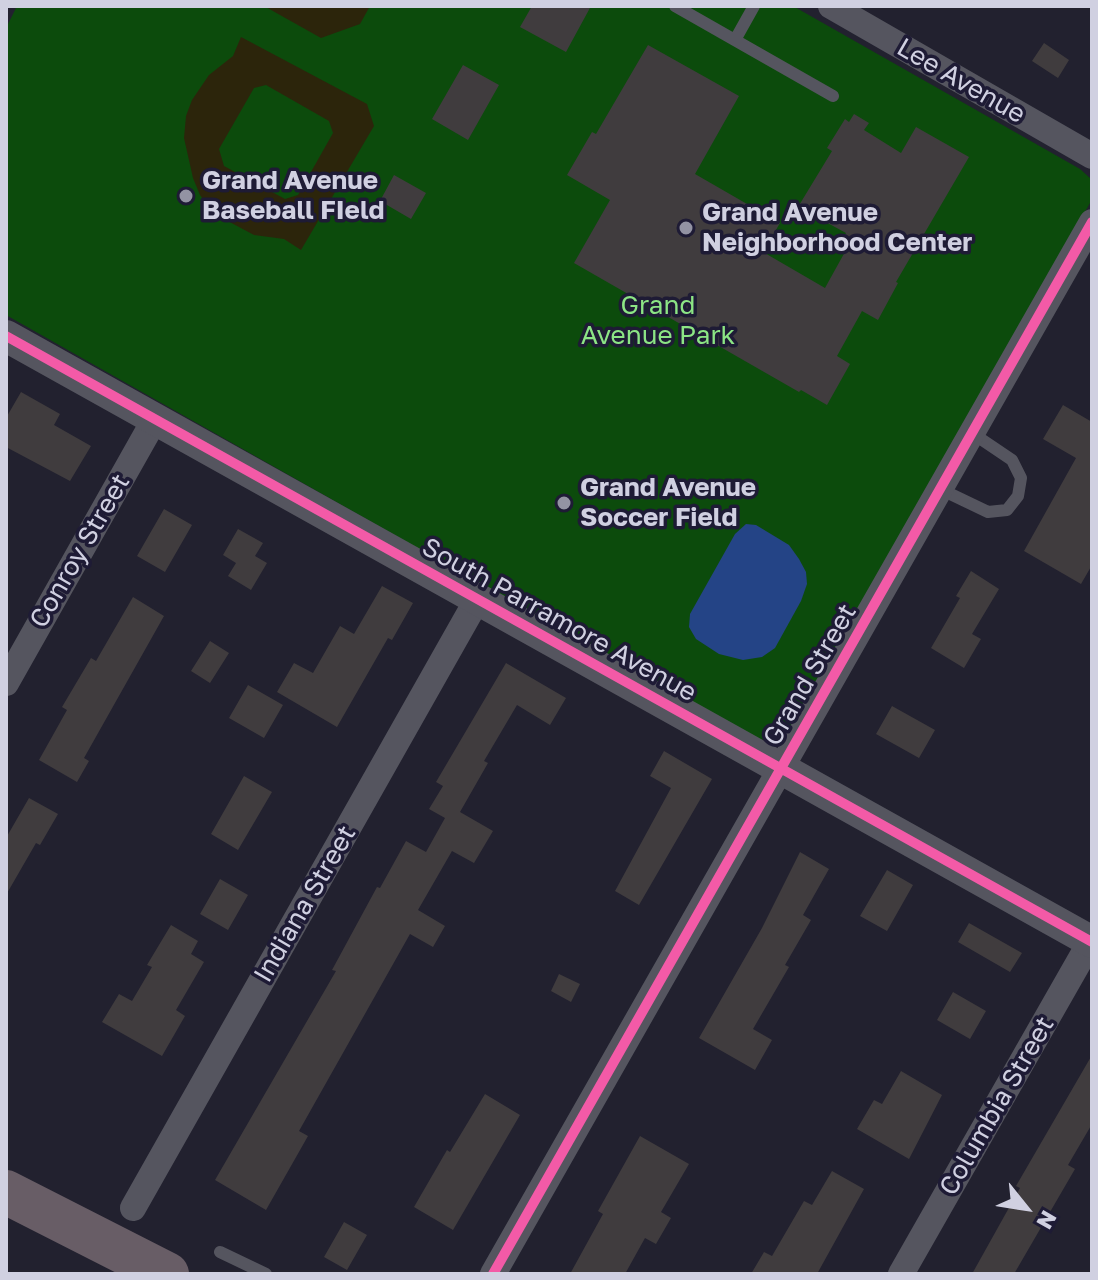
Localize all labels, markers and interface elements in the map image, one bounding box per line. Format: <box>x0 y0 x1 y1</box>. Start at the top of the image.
street label: Lee Avenue <box>891 32 1031 130</box>
place label: Grand Avenue Baseball FIeld <box>202 165 385 226</box>
marker: Grand Avenue Baseball FIeld <box>177 187 195 205</box>
place label: Grand Avenue Neighborhood Center <box>702 197 972 258</box>
marker: Grand Avenue Neighborhood Center <box>677 219 695 237</box>
park label: Grand Avenue Park <box>581 290 735 352</box>
street label: Conroy Street <box>23 469 137 633</box>
place label: Grand Avenue Soccer Field <box>580 472 756 534</box>
marker: Grand Avenue Soccer Field <box>555 494 573 512</box>
street label: South Parramore Avenue <box>416 531 702 709</box>
street label: Grand Street <box>757 599 863 751</box>
street label: Indiana Street <box>248 820 362 988</box>
street label: Columbia Street <box>933 1011 1061 1201</box>
north arrow <box>986 1168 1066 1248</box>
text: N <box>1031 1206 1063 1234</box>

